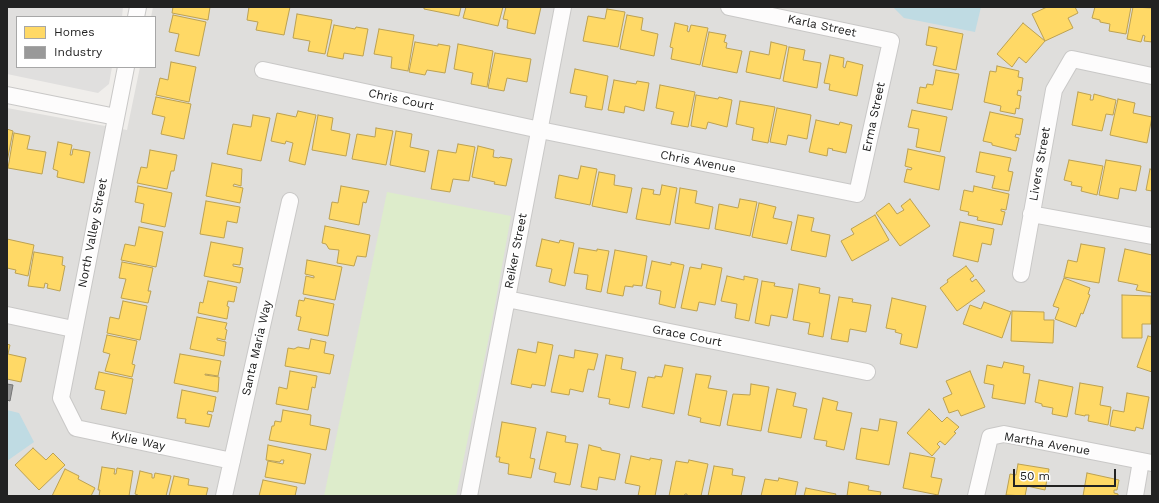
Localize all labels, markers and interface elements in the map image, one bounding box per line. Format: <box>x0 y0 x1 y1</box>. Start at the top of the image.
street label: Karla Street <box>786 12 858 40</box>
legend <box>16 16 156 68</box>
text: Homes <box>54 25 95 39</box>
text: Industry <box>54 45 102 59</box>
street label: Erma Street <box>860 81 888 153</box>
street label: Chris Court <box>367 86 435 114</box>
street label: Livers Street <box>1026 126 1054 202</box>
street label: Chris Avenue <box>659 148 737 176</box>
street label: North Valley Street <box>75 177 111 289</box>
street label: Reiker Street <box>502 212 530 290</box>
street label: Santa Maria Way <box>239 299 275 397</box>
street label: Grace Court <box>651 322 723 350</box>
street label: Kylie Way <box>110 428 166 454</box>
street label: Martha Avenue <box>1003 429 1091 459</box>
scale bar <box>1015 461 1118 487</box>
text: 50 m <box>1020 469 1050 483</box>

